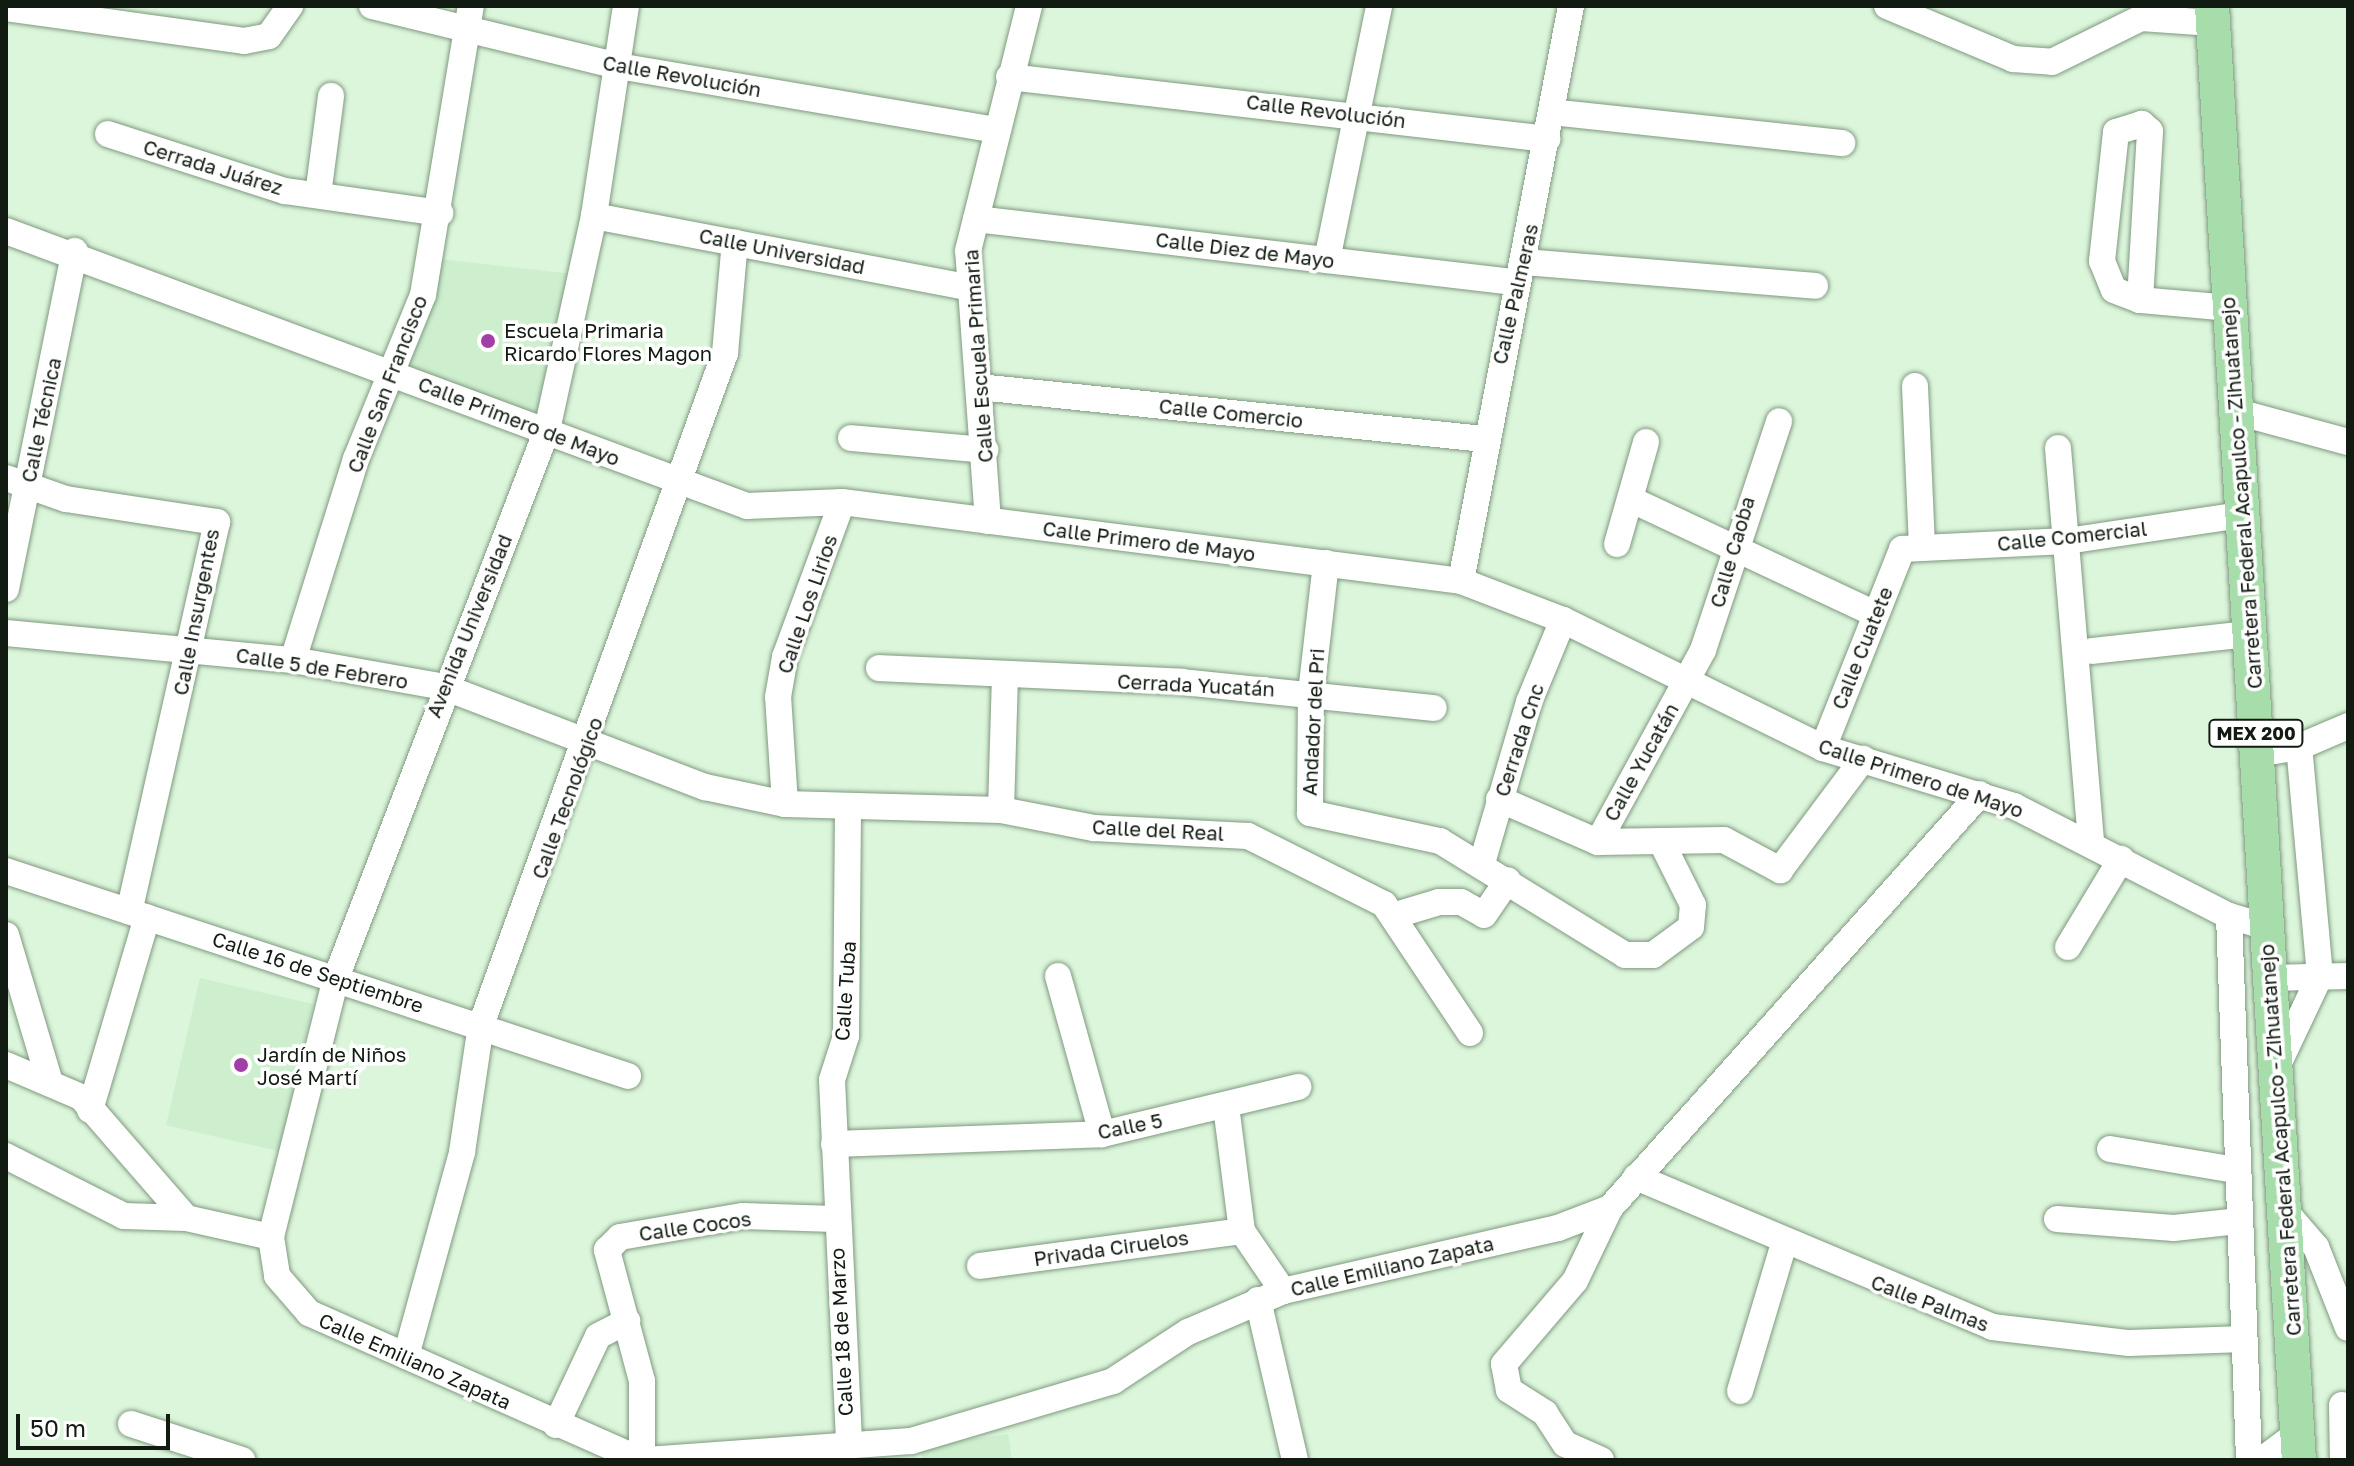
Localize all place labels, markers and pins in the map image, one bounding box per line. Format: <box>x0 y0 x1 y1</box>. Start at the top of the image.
place label: Escuela Primaria Ricardo Flores Magon <box>504 318 712 365</box>
marker: Escuela Primaria Ricardo Flores Magon <box>479 332 497 350</box>
place label: Jardín de Niños José Martí <box>257 1042 406 1089</box>
marker: Jardín de Niños José Martí <box>232 1056 250 1074</box>

